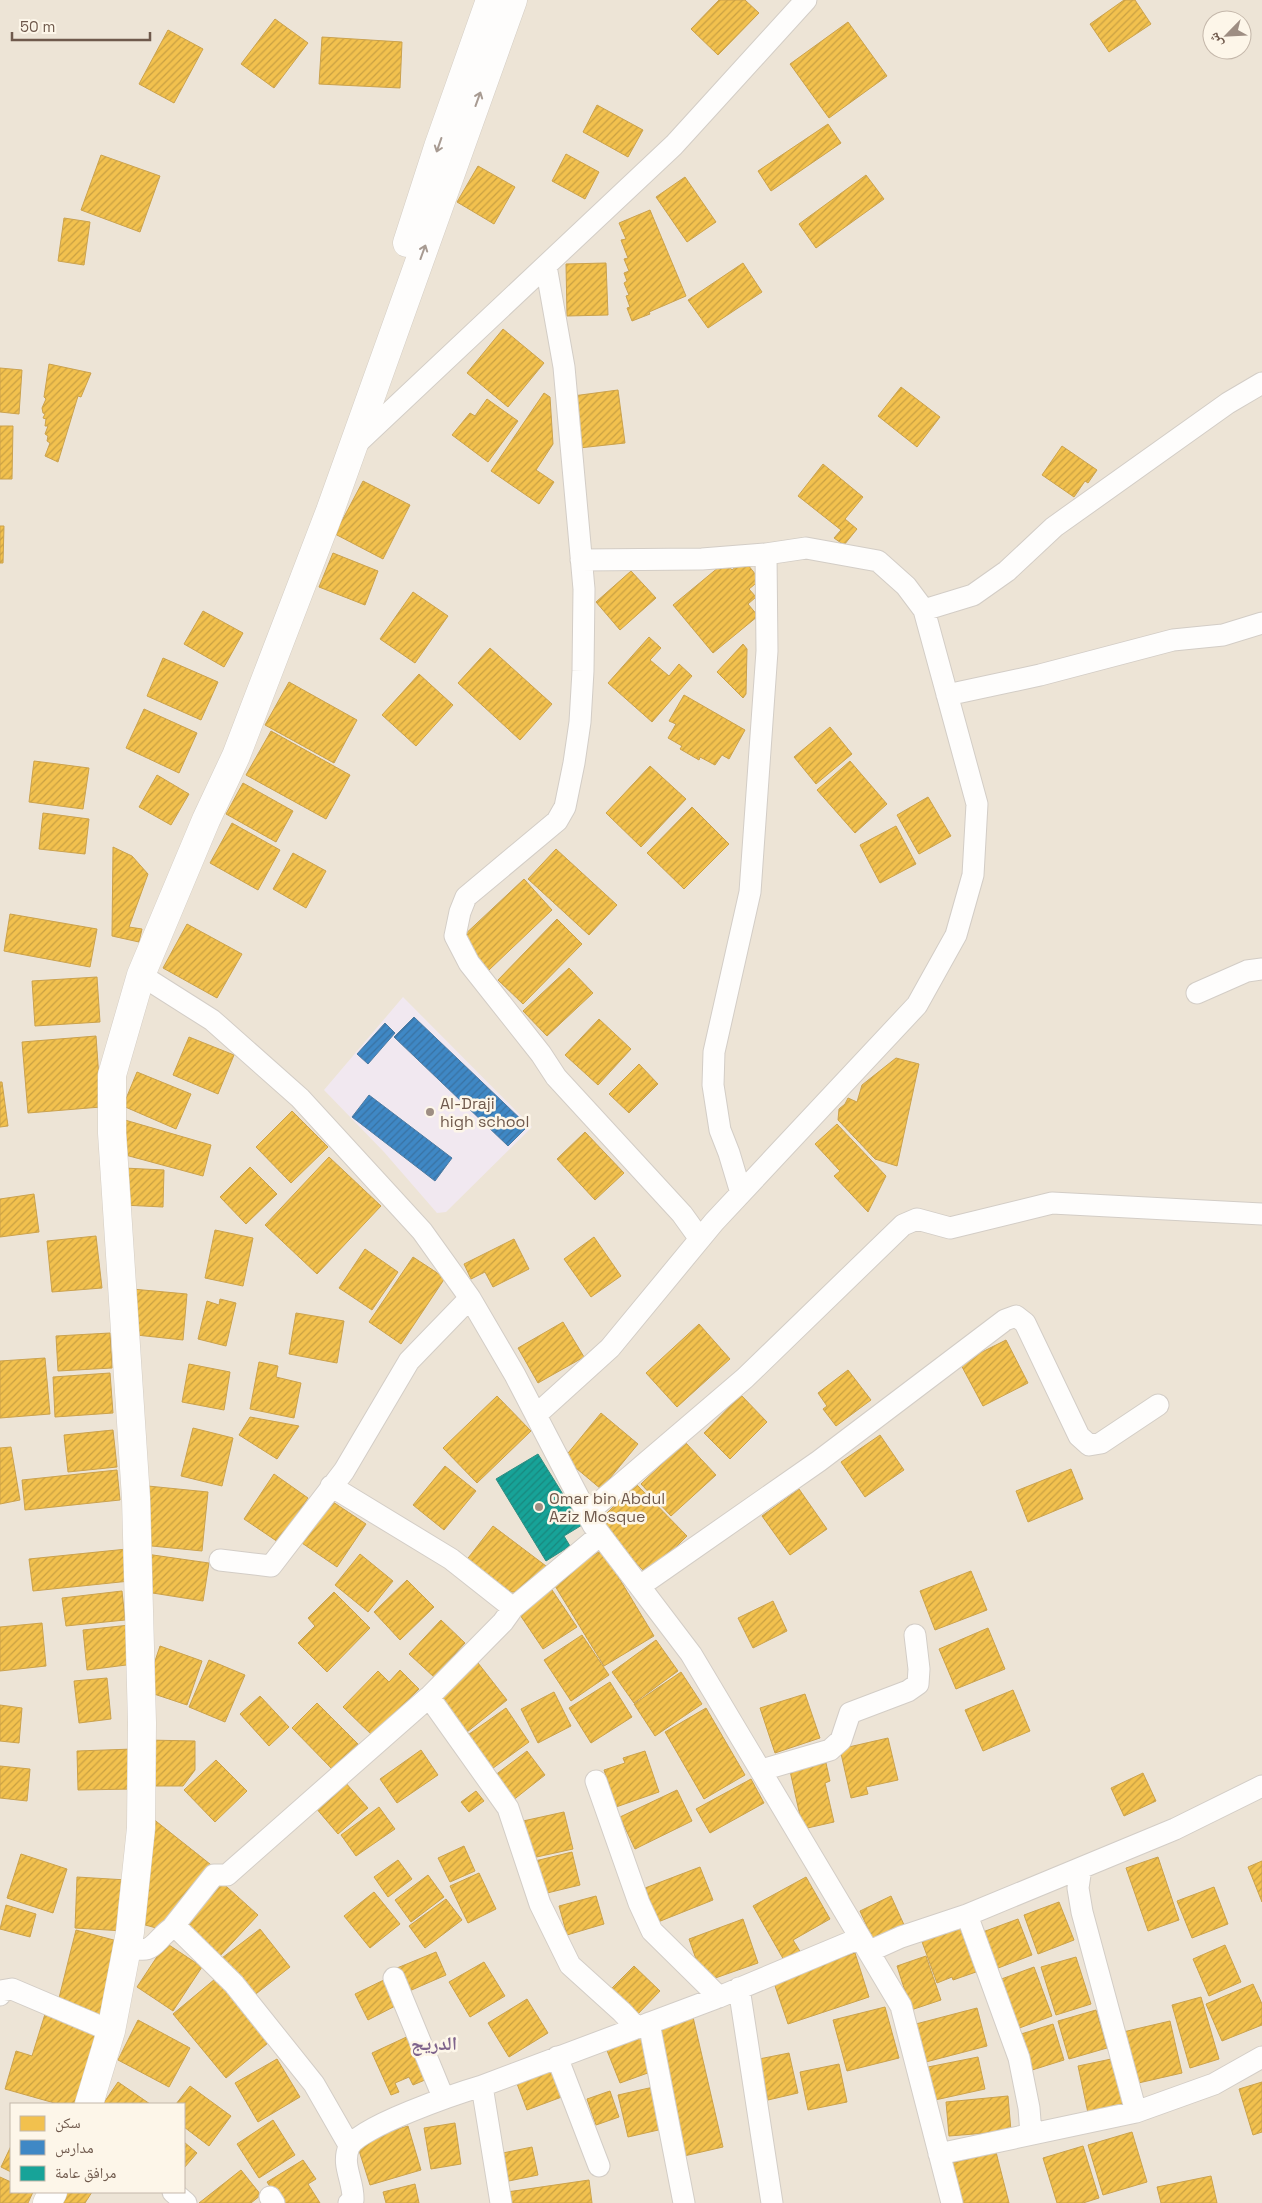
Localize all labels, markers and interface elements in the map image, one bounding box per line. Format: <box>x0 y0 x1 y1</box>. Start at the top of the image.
scale bar <box>12 10 150 42</box>
north arrow <box>1202 10 1252 60</box>
text: 50 m <box>20 17 55 36</box>
text: ش <box>1204 30 1226 51</box>
one-way arrow <box>474 92 483 107</box>
one-way arrow <box>434 137 443 152</box>
one-way arrow <box>419 245 428 260</box>
place label: Al-Draji high school <box>440 1093 529 1132</box>
marker: Al-Draji high school <box>424 1106 436 1118</box>
place label: Omar bin Abdul Aziz Mosque <box>549 1488 665 1527</box>
marker: Omar bin Abdul Aziz Mosque <box>533 1501 545 1513</box>
district label: الدريج <box>411 2031 457 2056</box>
legend <box>10 2103 185 2193</box>
text: سكن <box>55 2113 81 2133</box>
text: مدارس <box>55 2138 94 2158</box>
text: مرافق عامة <box>55 2163 116 2183</box>

